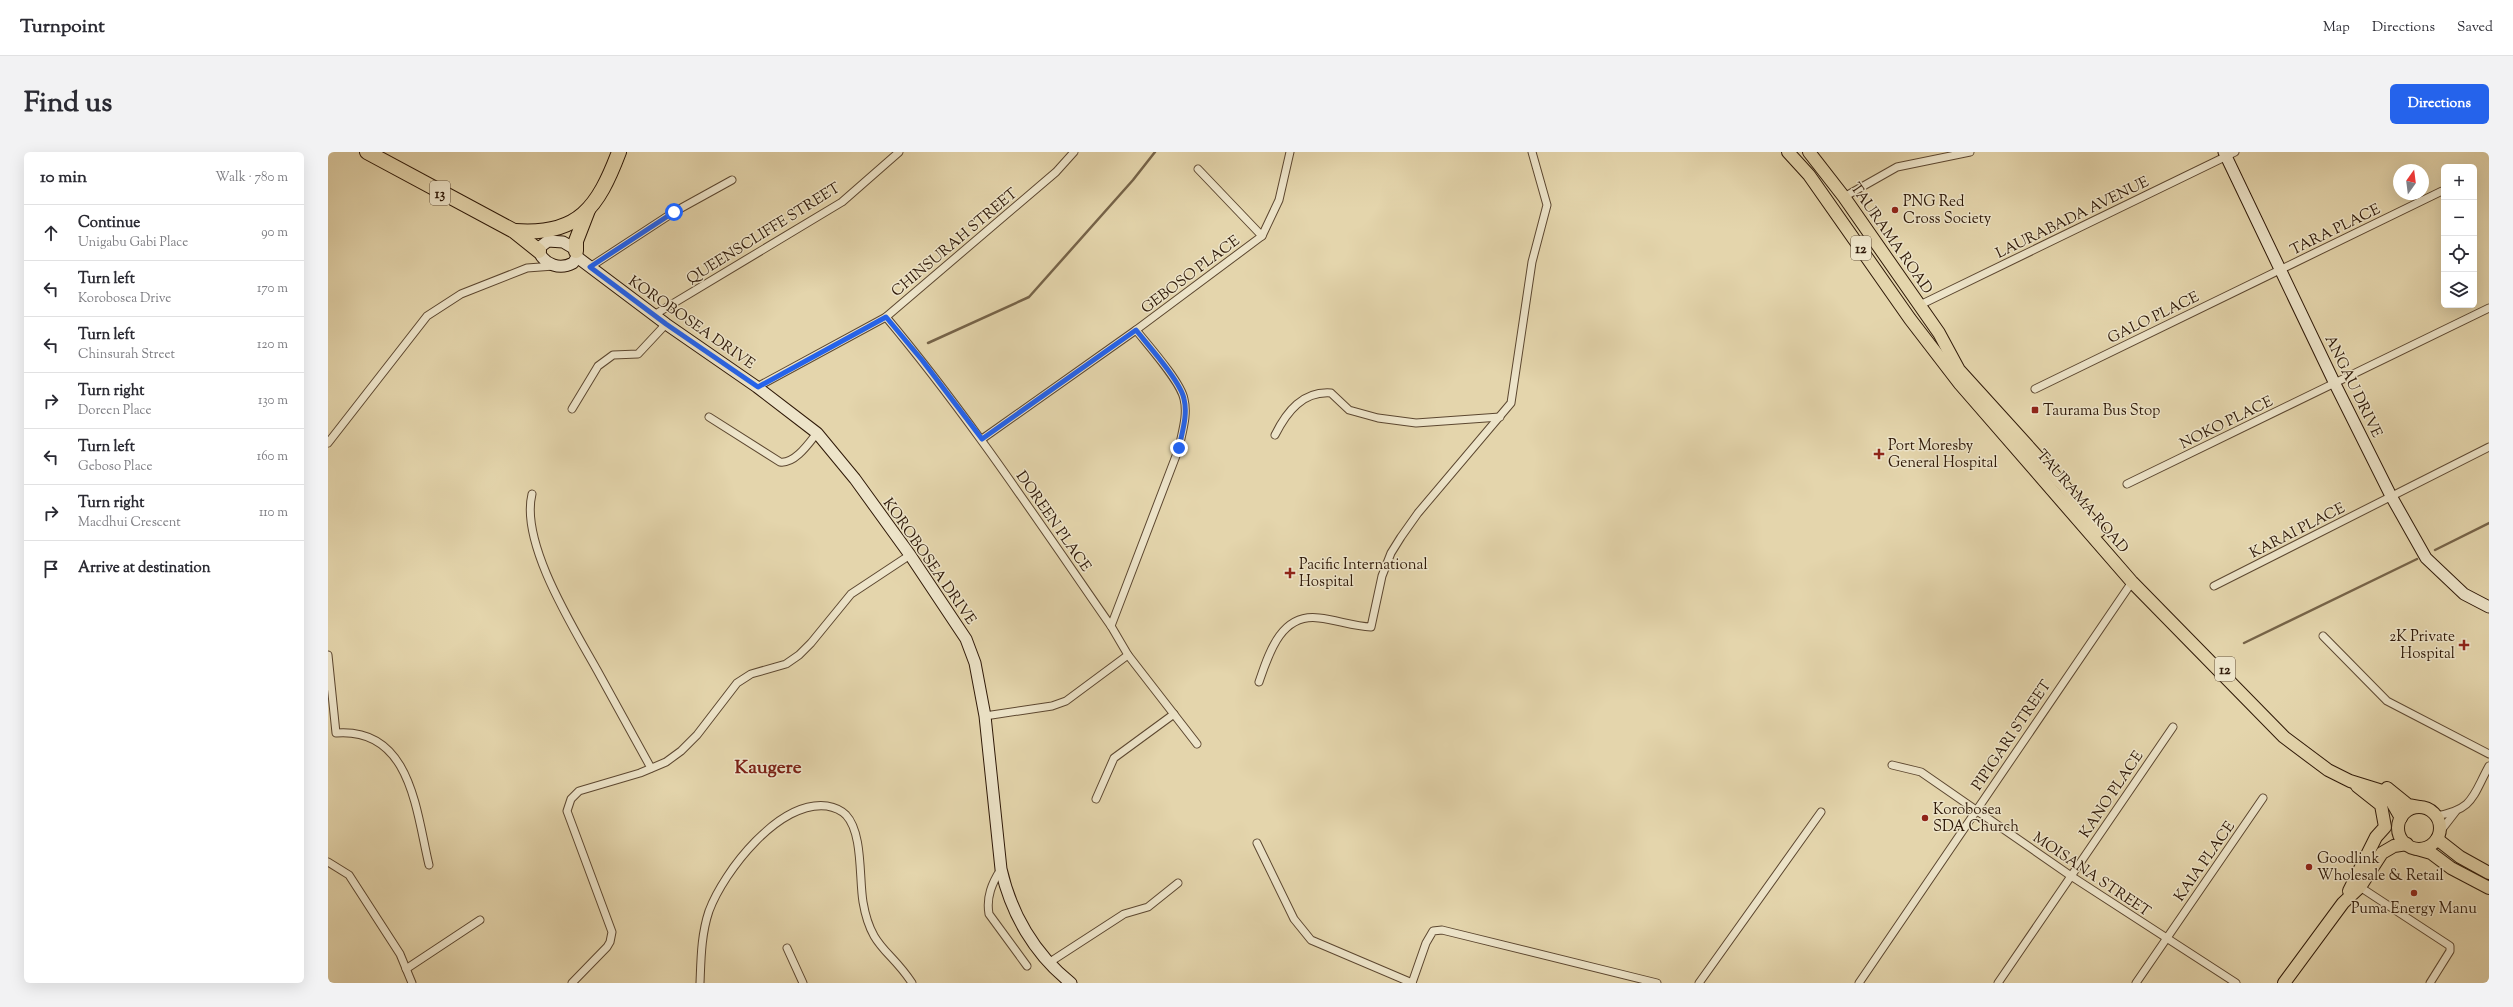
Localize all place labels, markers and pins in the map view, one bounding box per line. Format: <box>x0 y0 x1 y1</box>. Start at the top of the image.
place label: PNG Red Cross Society <box>1903 192 1992 230</box>
marker: PNG Red Cross Society <box>1890 205 1900 215</box>
place label: Taurama Bus Stop <box>2043 401 2160 422</box>
marker: Taurama Bus Stop <box>2030 405 2040 415</box>
place label: Port Moresby General Hospital <box>1888 436 1998 474</box>
marker: Port Moresby General Hospital <box>1873 448 1885 460</box>
place label: Pacific International Hospital <box>1299 555 1428 593</box>
marker: Pacific International Hospital <box>1284 567 1296 579</box>
place label: 2K Private Hospital <box>2389 627 2455 665</box>
marker: 2K Private Hospital <box>2458 639 2470 651</box>
place label: Korobosea SDA Church <box>1933 800 2019 838</box>
marker: Korobosea SDA Church <box>1920 813 1930 823</box>
place label: Goodlink Wholesale & Retail <box>2317 849 2444 887</box>
marker: Goodlink Wholesale & Retail <box>2304 862 2314 872</box>
marker: Puma Energy Manu <box>2409 888 2419 898</box>
place label: Puma Energy Manu <box>2351 899 2477 920</box>

